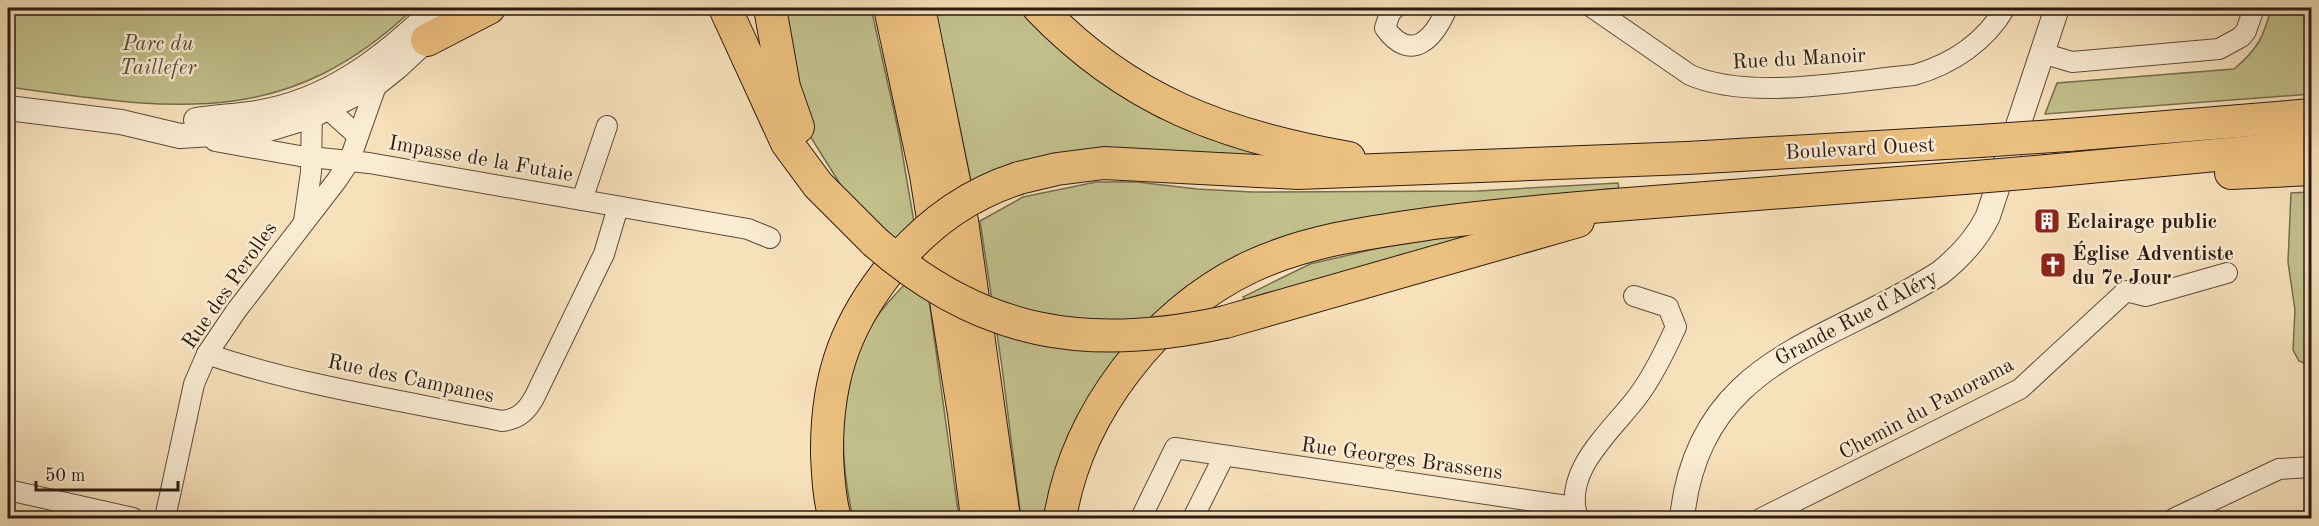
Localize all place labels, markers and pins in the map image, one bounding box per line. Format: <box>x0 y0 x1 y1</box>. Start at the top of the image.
building icon: Eclairage public <box>2032 206 2062 236</box>
place label: Eclairage public <box>2066 212 2217 233</box>
place label: Église Adventiste du 7e Jour <box>2072 240 2234 289</box>
church icon: Église Adventiste du 7e Jour <box>2038 250 2068 280</box>

